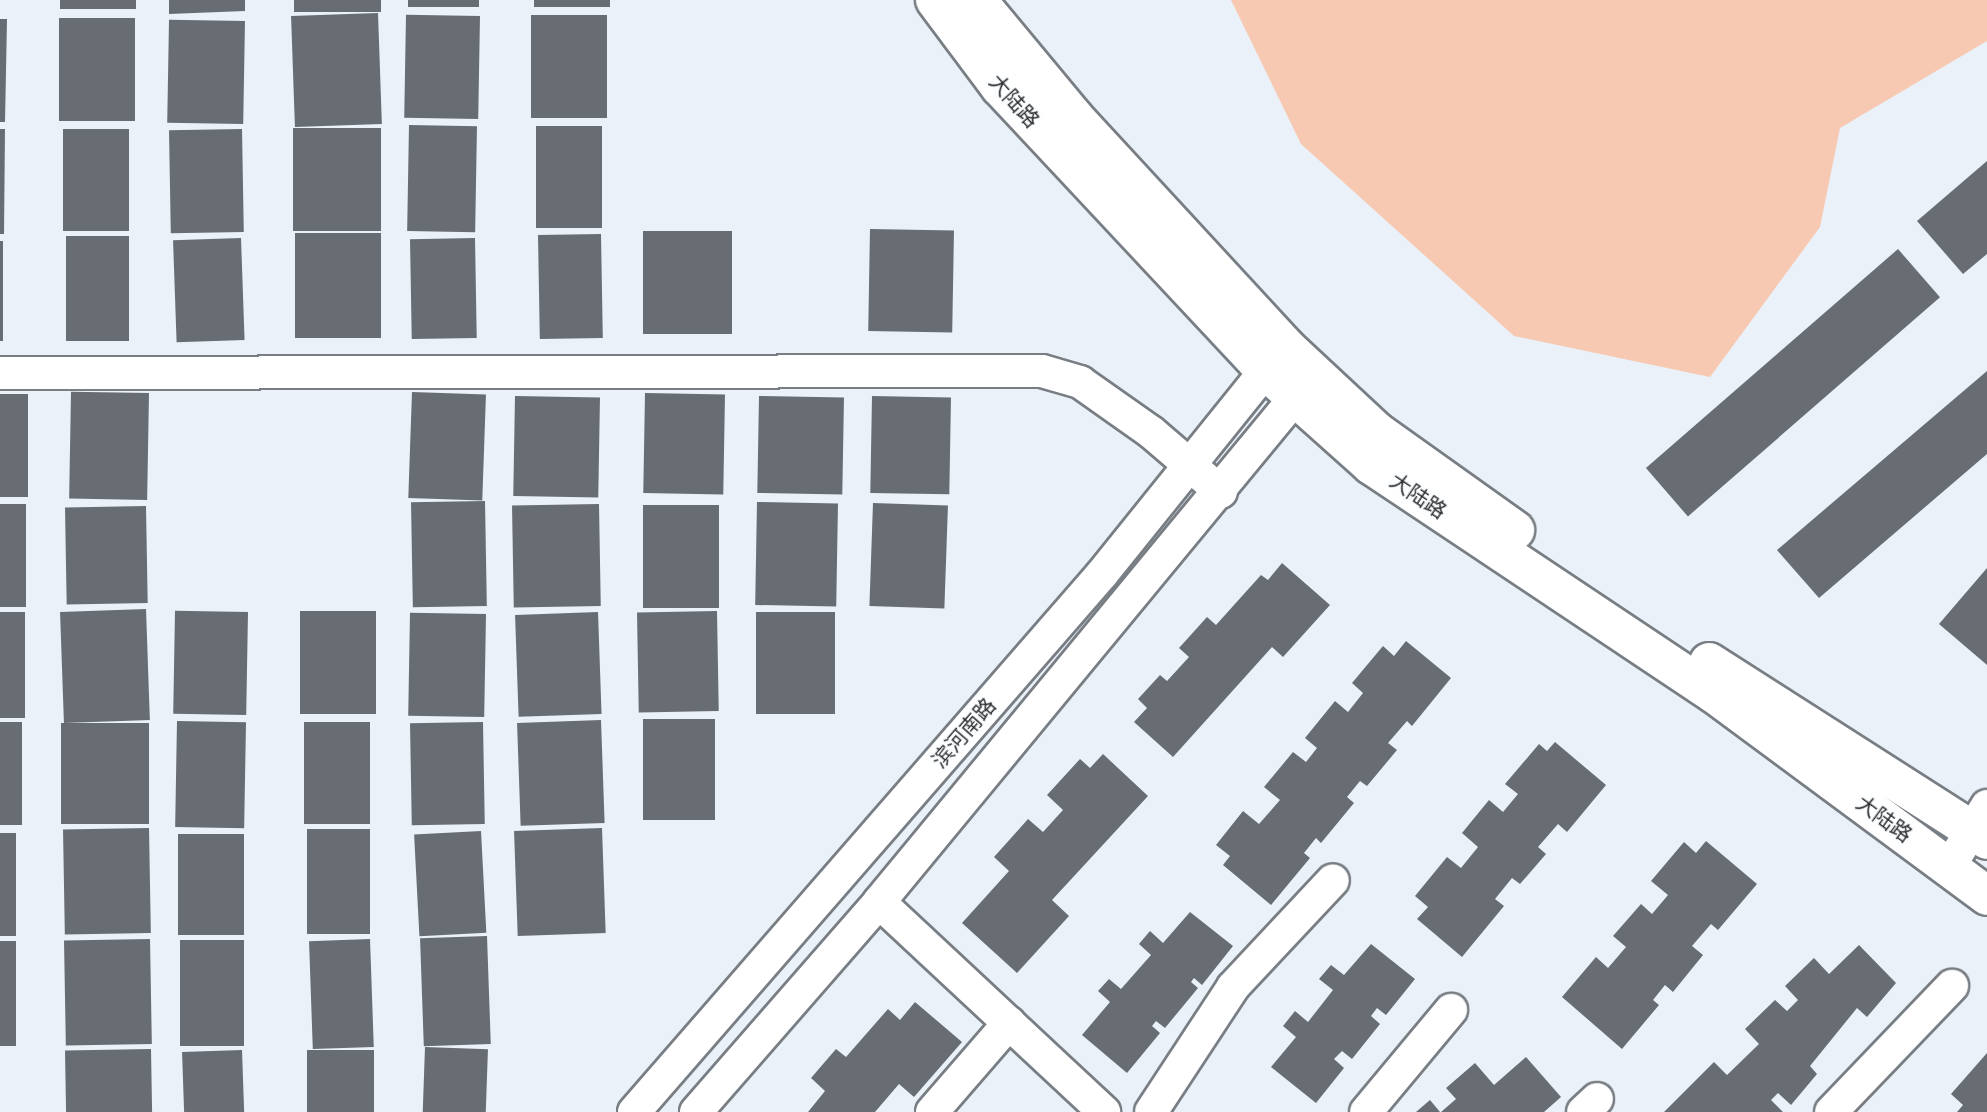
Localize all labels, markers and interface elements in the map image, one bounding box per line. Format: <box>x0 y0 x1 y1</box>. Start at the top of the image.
street label: 大陆路 <box>984 69 1044 133</box>
street label: 大陆路 <box>1385 468 1451 524</box>
street label: 滨河南路 <box>927 693 1001 773</box>
street label: 大陆路 <box>1851 790 1917 848</box>

